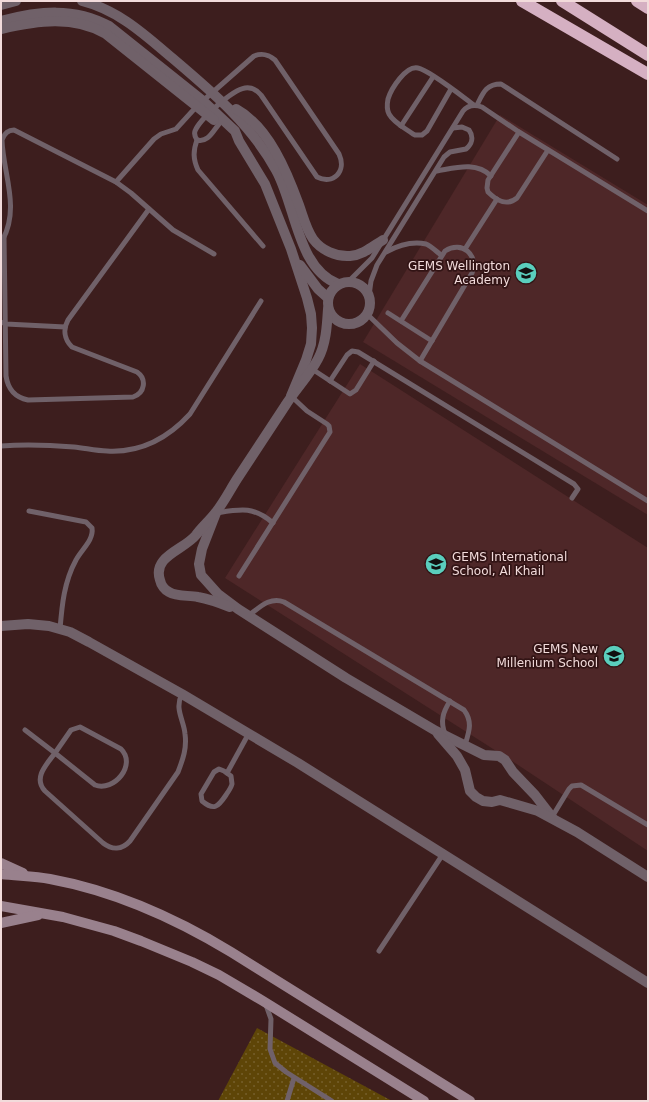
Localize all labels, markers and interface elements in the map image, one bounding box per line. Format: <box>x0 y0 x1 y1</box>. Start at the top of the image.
place label: GEMS Wellington Academy <box>408 259 510 287</box>
school or university icon: GEMS Wellington Academy <box>513 260 539 286</box>
place label: GEMS International School, Al Khail <box>452 550 567 578</box>
school or university icon: GEMS International School, Al Khail <box>423 551 449 577</box>
place label: GEMS New Millenium School <box>496 642 598 670</box>
school or university icon: GEMS New Millenium School <box>601 643 627 669</box>

